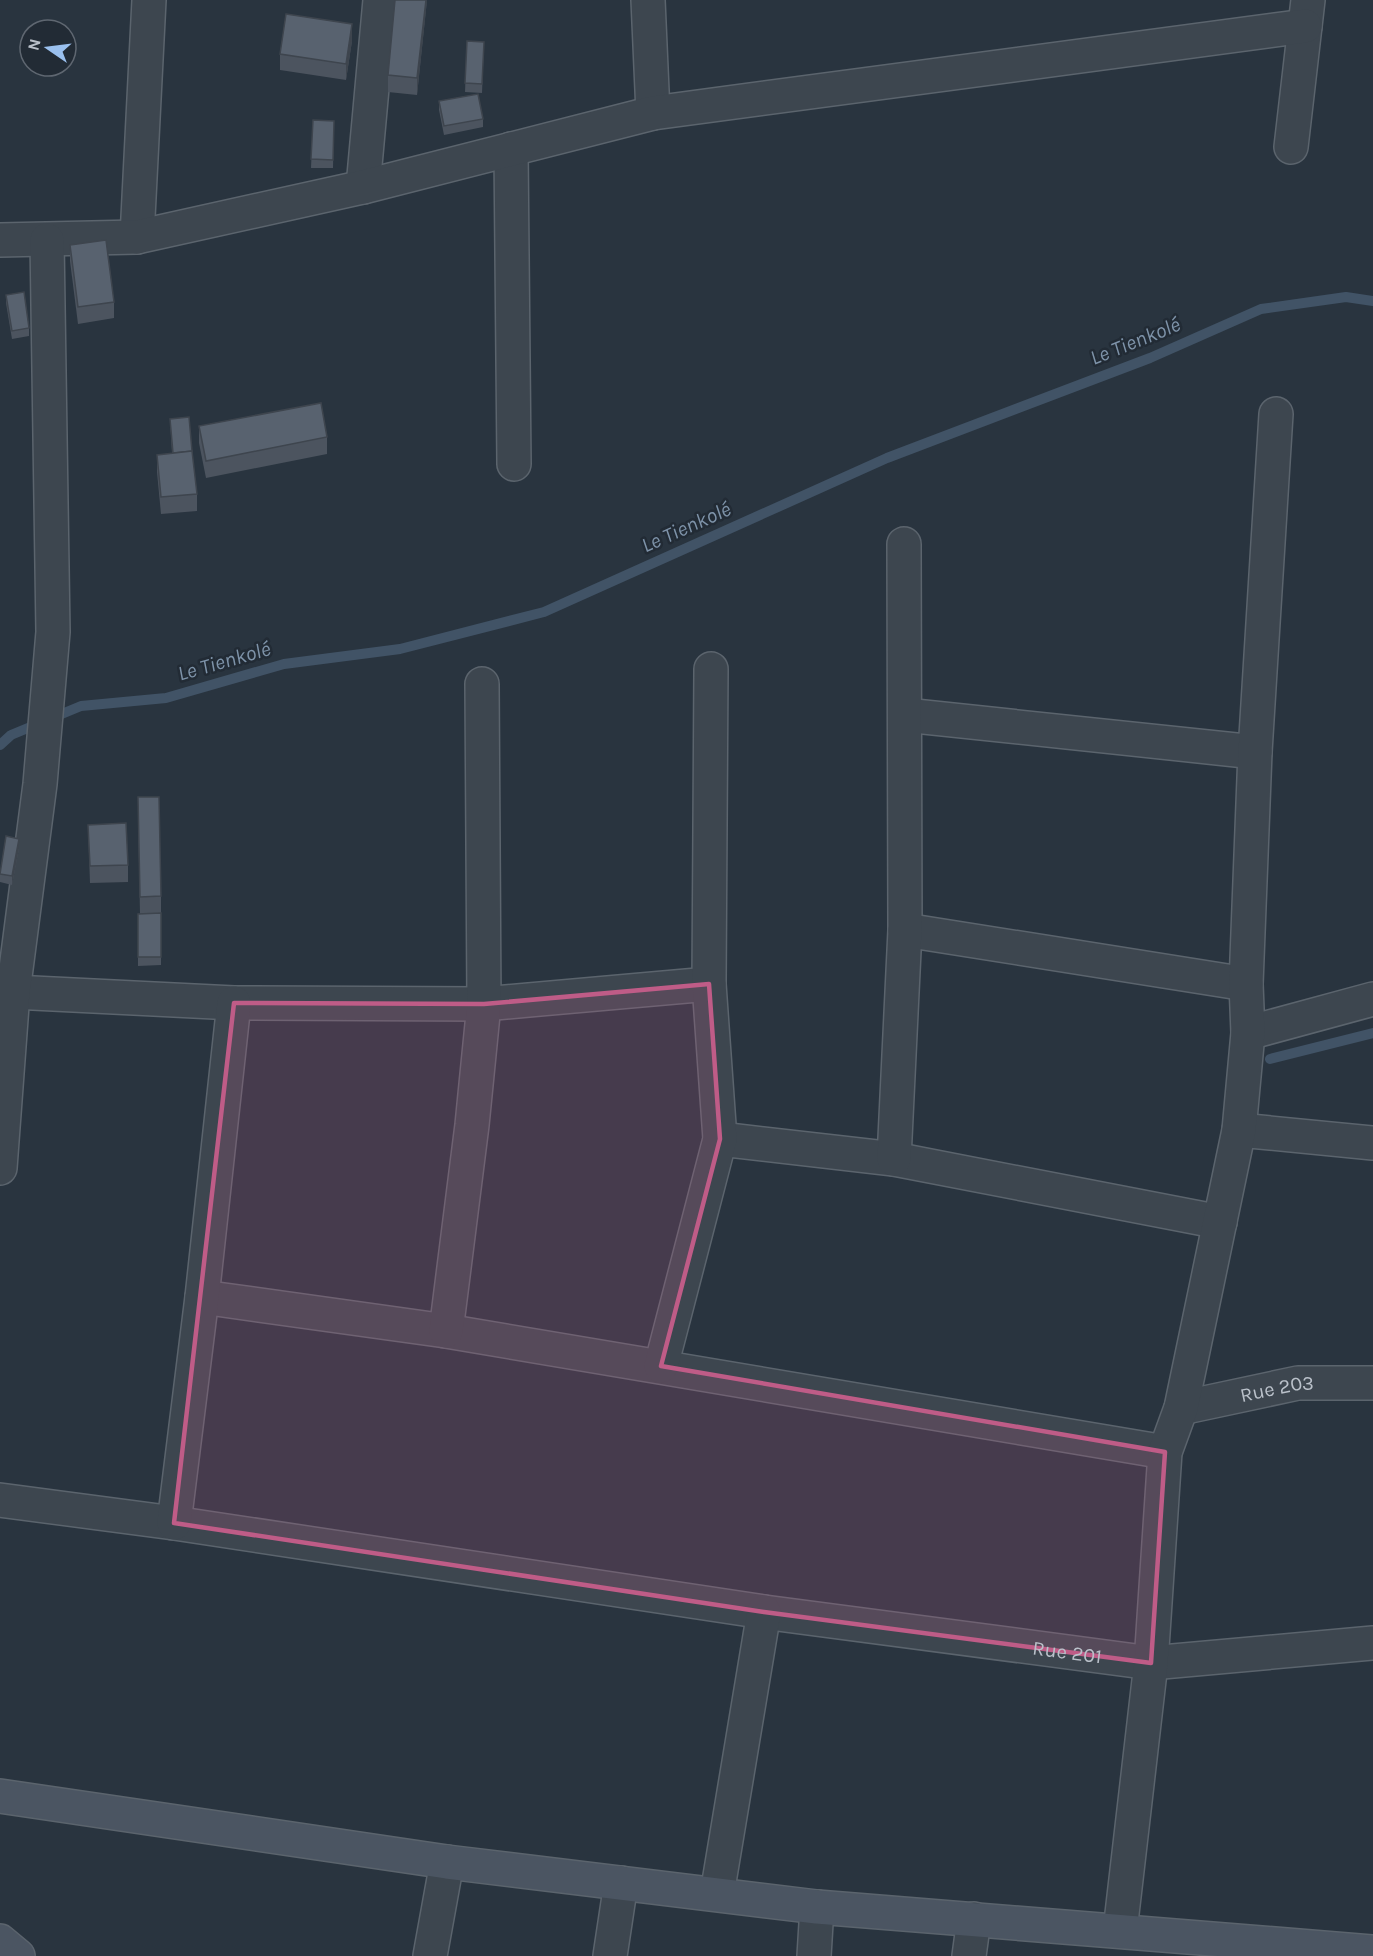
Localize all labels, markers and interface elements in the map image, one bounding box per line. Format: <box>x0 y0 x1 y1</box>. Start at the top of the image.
north arrow <box>18 18 78 78</box>
text: N <box>23 37 45 52</box>
water label: Le Tienkolé <box>1086 312 1184 370</box>
water label: Le Tienkolé <box>638 497 735 557</box>
water label: Le Tienkolé <box>175 636 273 686</box>
street label: Rue 203 <box>1238 1371 1314 1407</box>
street label: Rue 201 <box>1031 1636 1103 1668</box>

